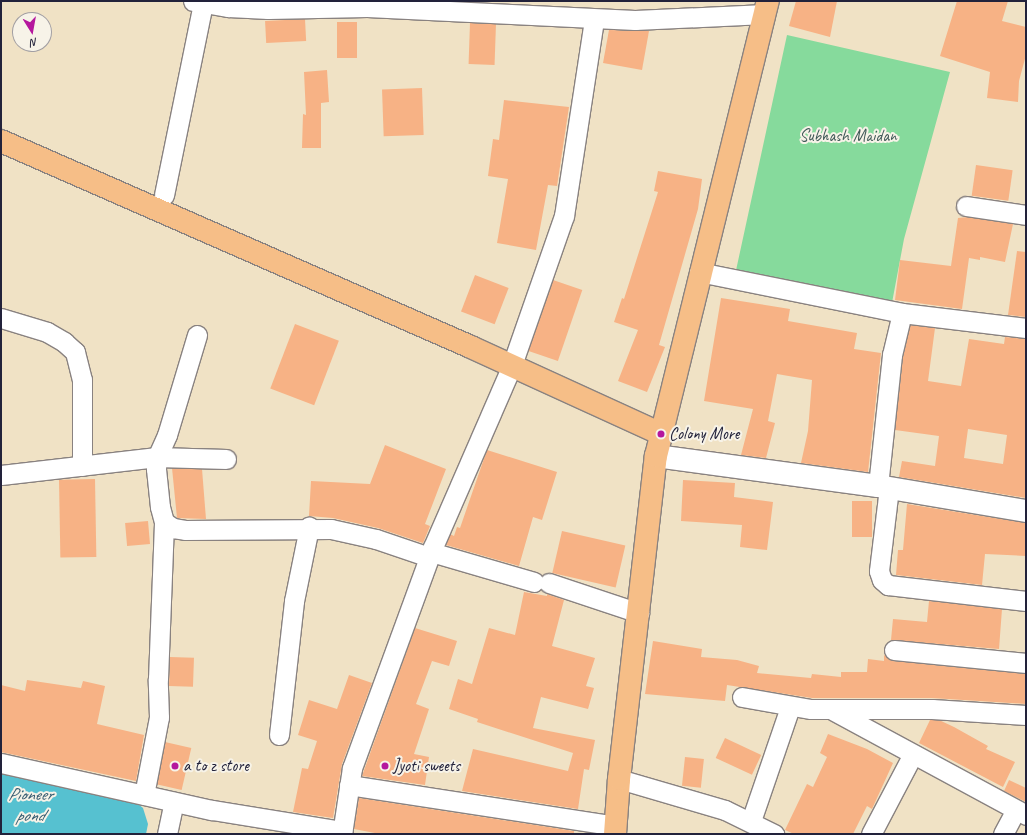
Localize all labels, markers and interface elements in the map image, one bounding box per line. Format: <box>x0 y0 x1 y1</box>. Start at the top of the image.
north arrow <box>12 12 52 52</box>
text: N <box>29 35 39 50</box>
park label: Subhash Maidan <box>799 126 897 146</box>
place label: Colony More <box>669 424 739 444</box>
marker: Colony More <box>656 429 666 439</box>
place label: a to z store <box>183 756 249 776</box>
place label: Jyoti sweets <box>393 756 460 776</box>
marker: a to z store <box>170 761 180 771</box>
marker: Jyoti sweets <box>380 761 390 771</box>
water label: Pioneer pond <box>8 784 52 826</box>

